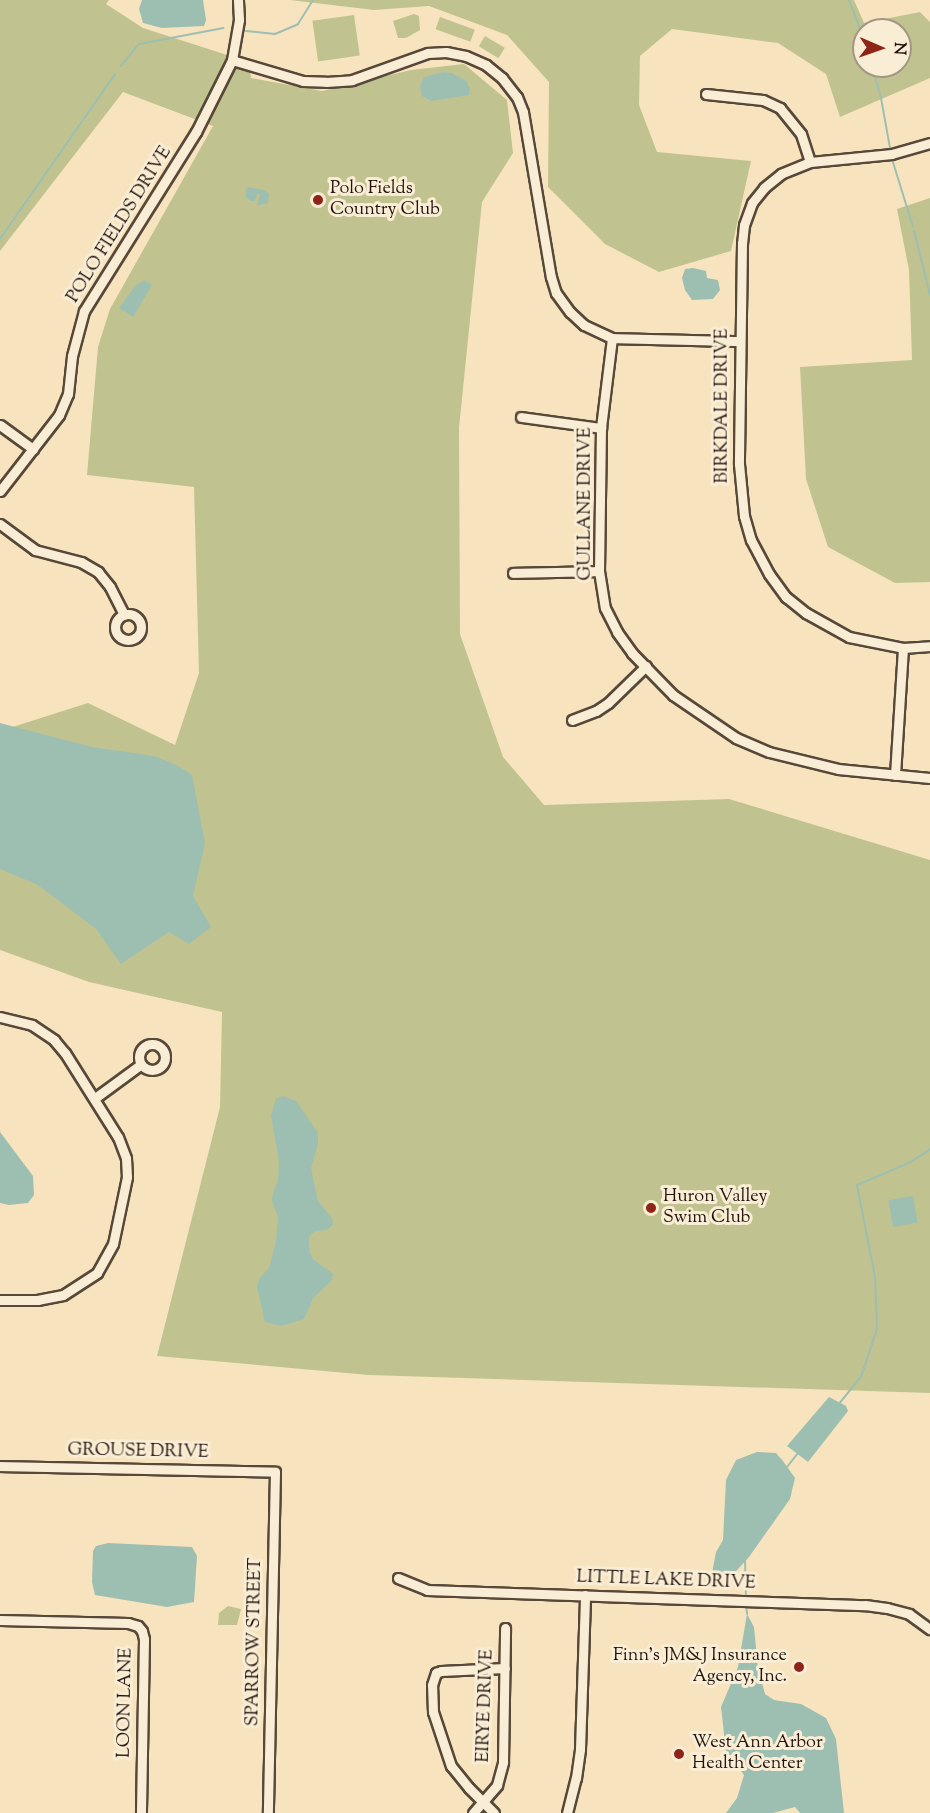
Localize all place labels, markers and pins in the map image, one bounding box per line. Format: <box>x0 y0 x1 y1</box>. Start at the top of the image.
place label: Polo Fields Country Club <box>330 179 440 222</box>
marker: Polo Fields Country Club <box>311 193 325 207</box>
place label: Huron Valley Swim Club <box>663 1187 767 1230</box>
marker: Huron Valley Swim Club <box>644 1201 658 1215</box>
place label: Finn’s JM&J Insurance Agency, Inc. <box>613 1646 787 1688</box>
marker: Finn’s JM&J Insurance Agency, Inc. <box>792 1660 806 1674</box>
place label: West Ann Arbor Health Center <box>692 1733 823 1776</box>
marker: West Ann Arbor Health Center <box>670 1745 688 1763</box>

